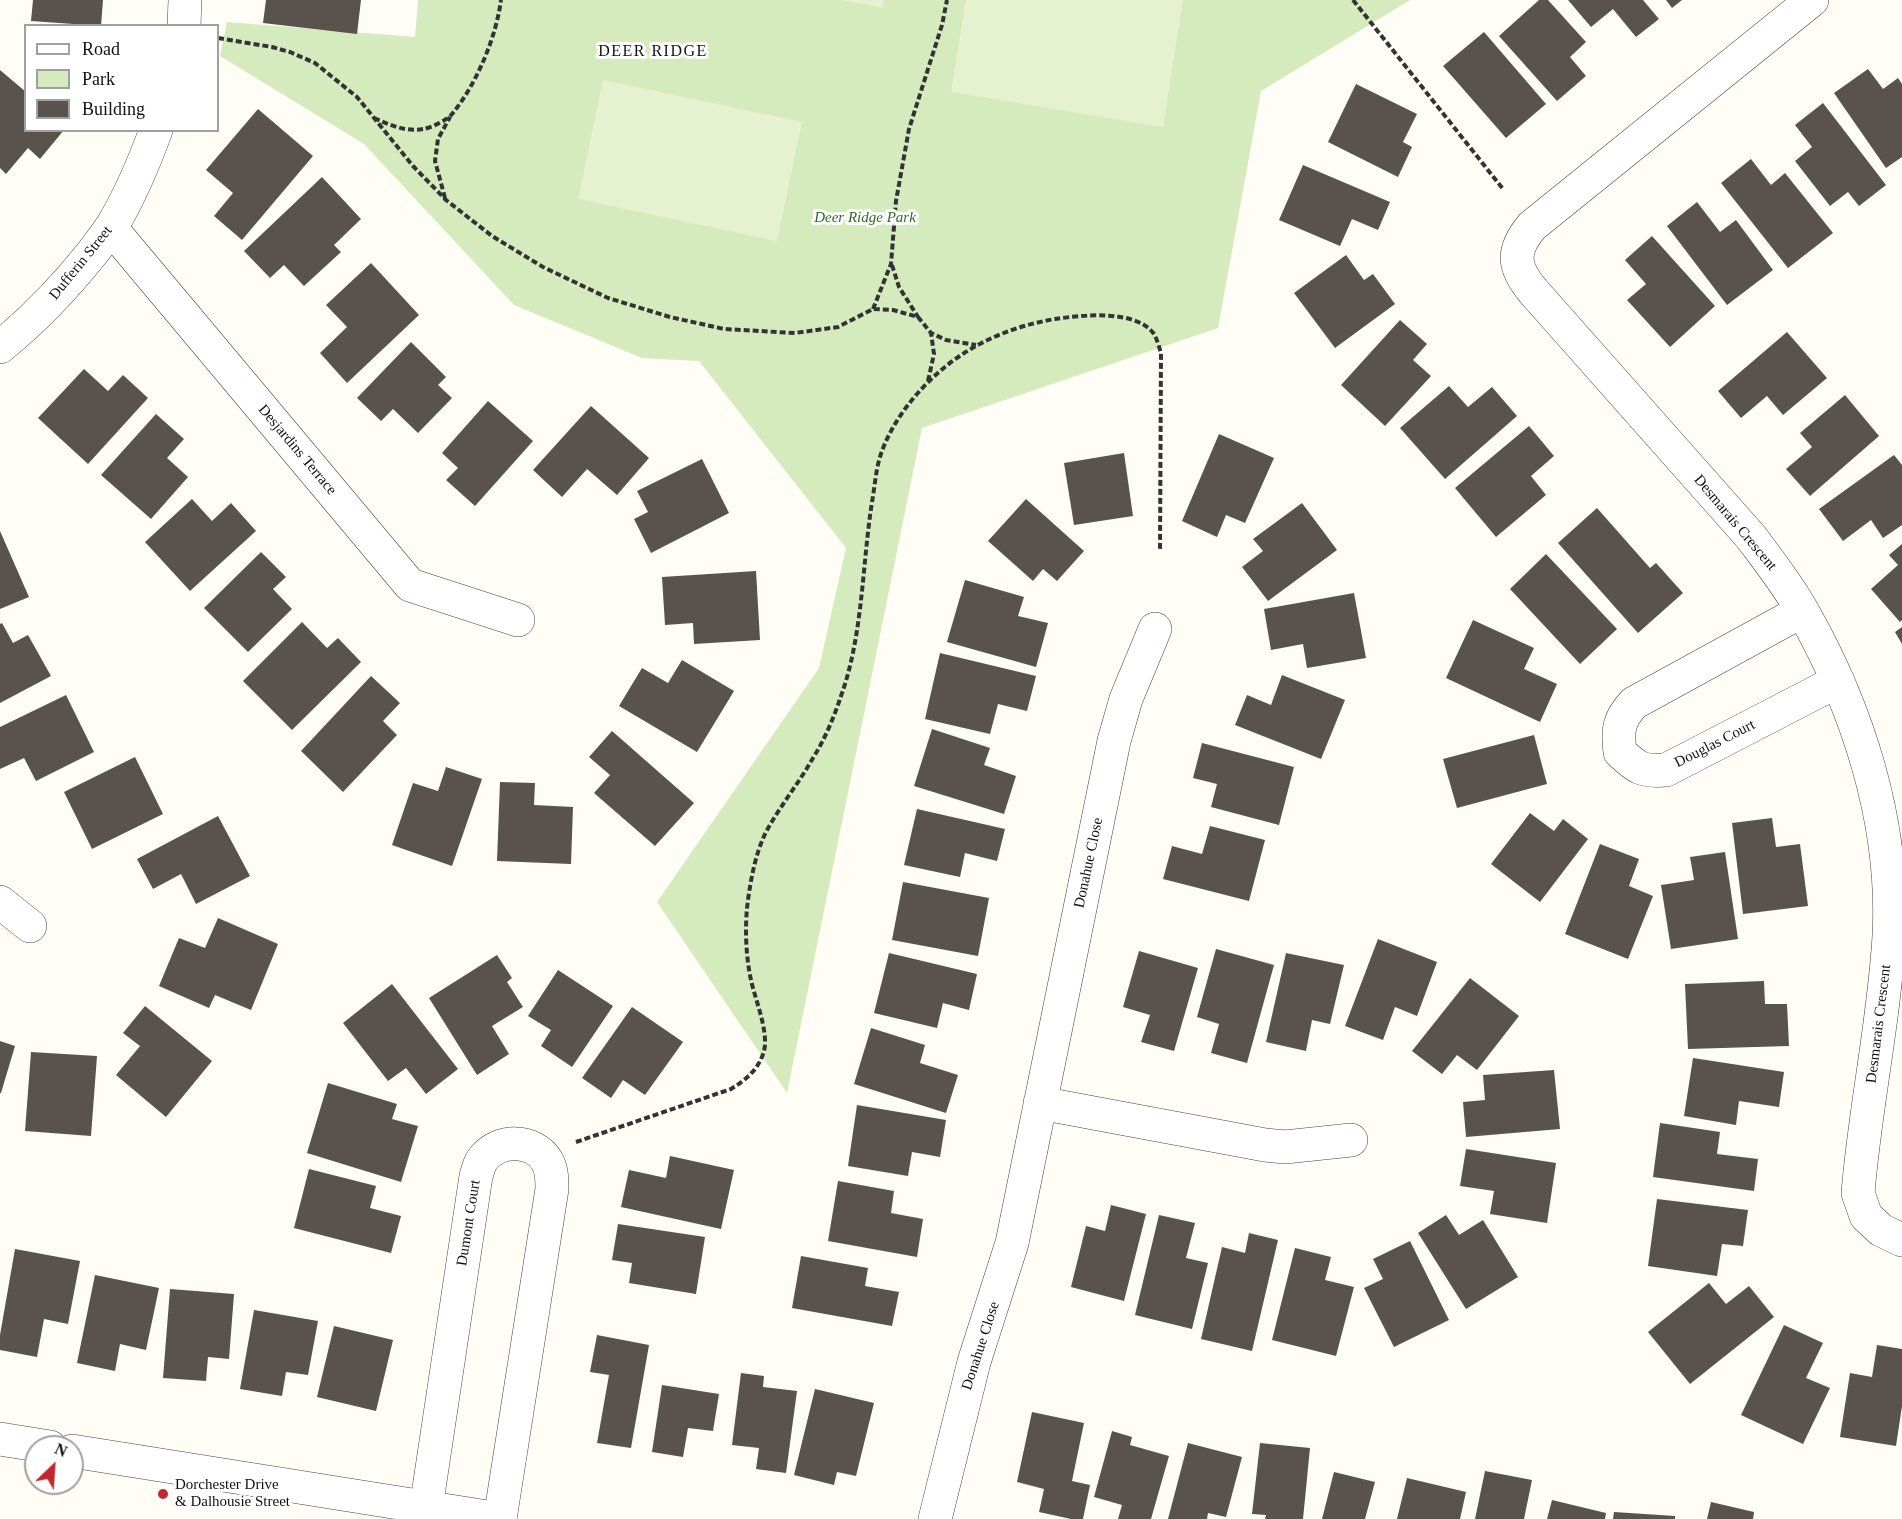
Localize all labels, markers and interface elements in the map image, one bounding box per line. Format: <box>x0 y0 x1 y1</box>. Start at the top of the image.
legend <box>24 24 219 132</box>
text: Road <box>82 39 120 59</box>
district label: DEER RIDGE <box>598 42 708 62</box>
text: Park <box>82 69 115 89</box>
text: Building <box>82 99 145 119</box>
park label: Deer Ridge Park <box>814 209 916 227</box>
street label: Dufferin Street <box>46 222 116 304</box>
street label: Desjardins Terrace <box>254 401 340 499</box>
street label: Desmarais Crescent <box>1690 471 1780 575</box>
street label: Douglas Court <box>1672 716 1758 772</box>
street label: Donahue Close <box>1071 816 1107 910</box>
street label: Desmarais Crescent <box>1863 964 1895 1084</box>
street label: Dumont Court <box>453 1179 485 1267</box>
street label: Donahue Close <box>958 1299 1004 1393</box>
north arrow <box>24 1435 84 1495</box>
text: N <box>52 1440 70 1460</box>
place label: Dorchester Drive & Dalhousie Street <box>175 1476 290 1511</box>
marker: Dorchester Drive & Dalhousie Street <box>156 1487 170 1501</box>

